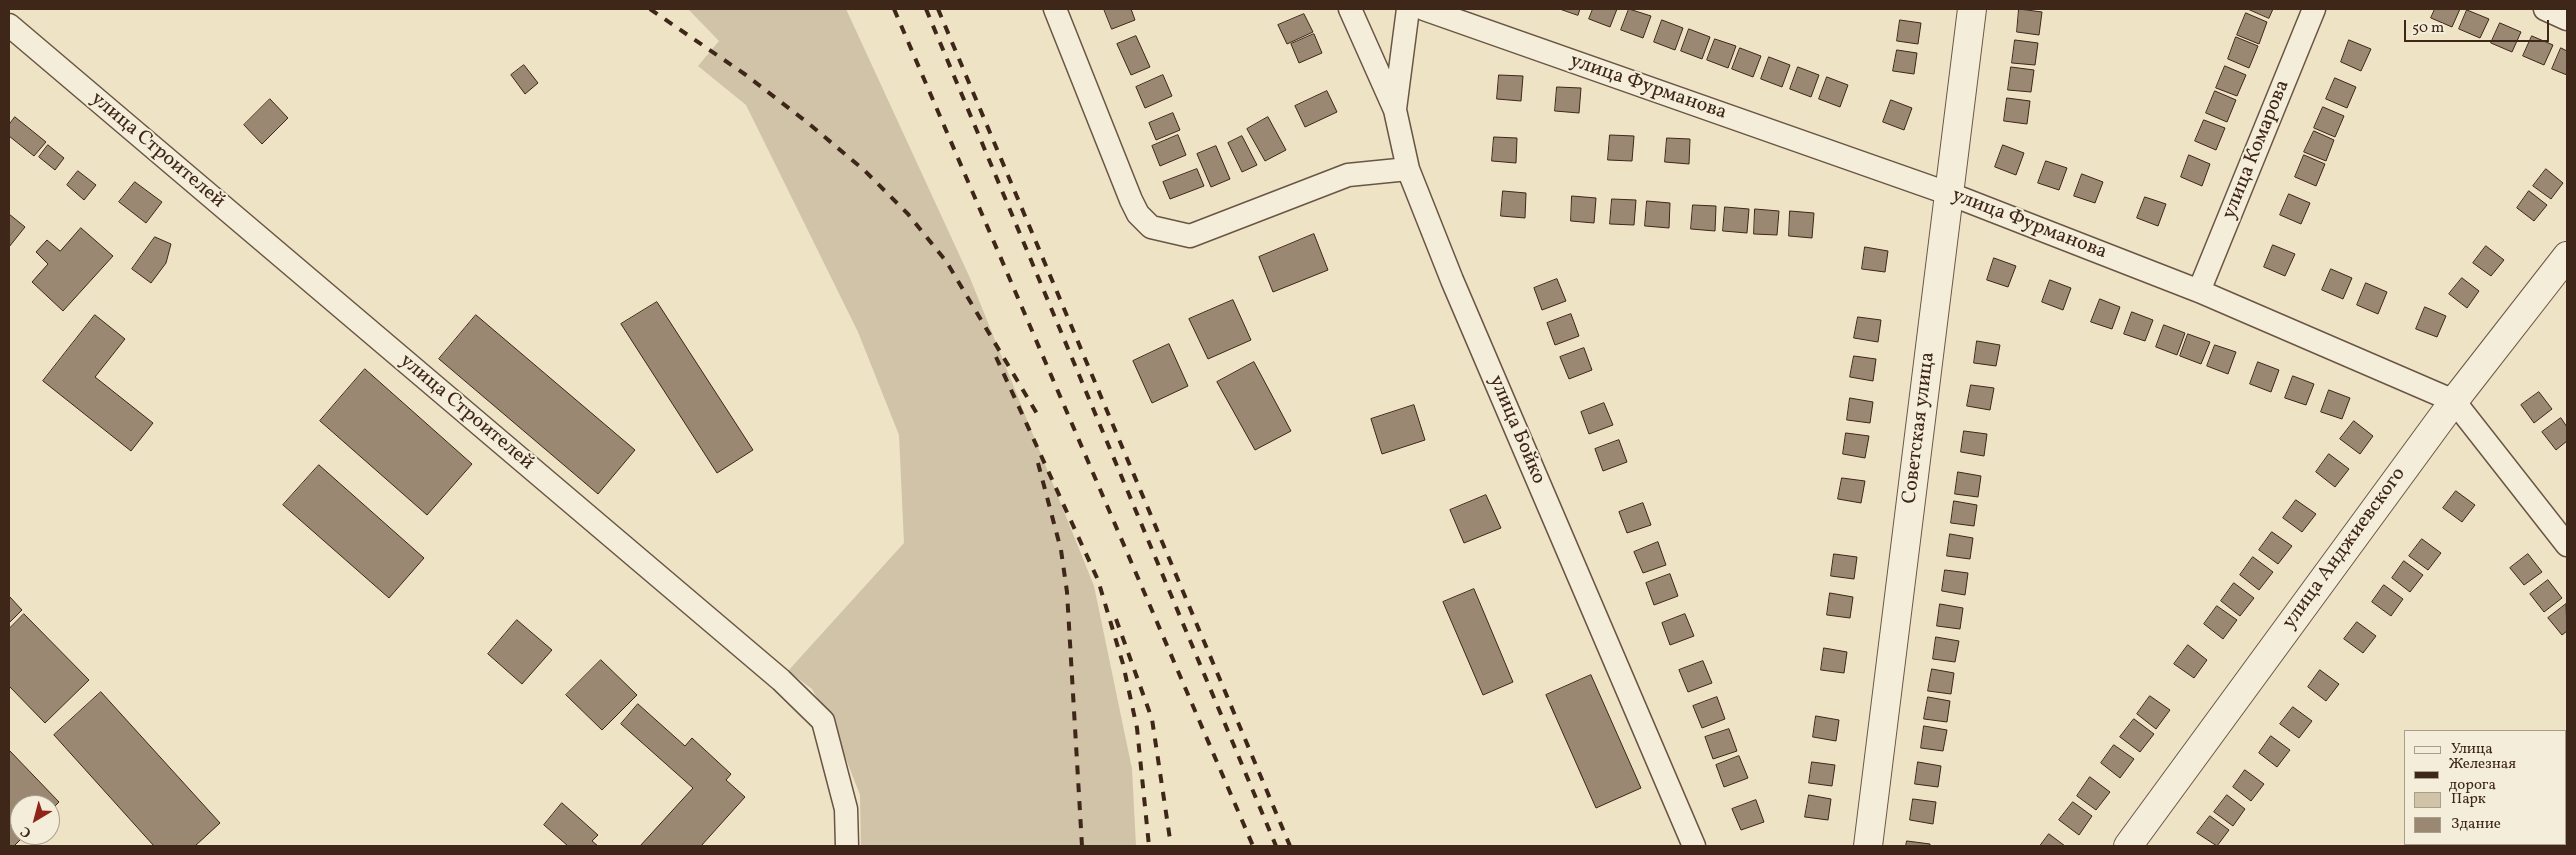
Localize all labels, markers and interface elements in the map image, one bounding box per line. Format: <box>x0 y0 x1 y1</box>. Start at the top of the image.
scale bar <box>2406 10 2551 42</box>
text: 50 m <box>2412 18 2444 39</box>
street label: улица Фурманова <box>1566 50 1730 126</box>
street label: улица Комарова <box>2218 77 2296 223</box>
street label: улица Строителей <box>85 88 229 214</box>
street label: улица Фурманова <box>1948 184 2110 266</box>
street label: улица Строителей <box>394 350 538 476</box>
street label: Советская улица <box>1899 351 1941 505</box>
street label: улица Бойко <box>1482 372 1550 488</box>
street label: улица Анджиевского <box>2278 463 2412 635</box>
legend <box>2404 730 2566 845</box>
text: Улица <box>2451 739 2493 760</box>
text: Железная дорога <box>2449 754 2516 796</box>
text: Парк <box>2451 789 2486 810</box>
north arrow <box>10 795 60 845</box>
text: Здание <box>2451 814 2501 835</box>
text: С <box>17 821 36 842</box>

